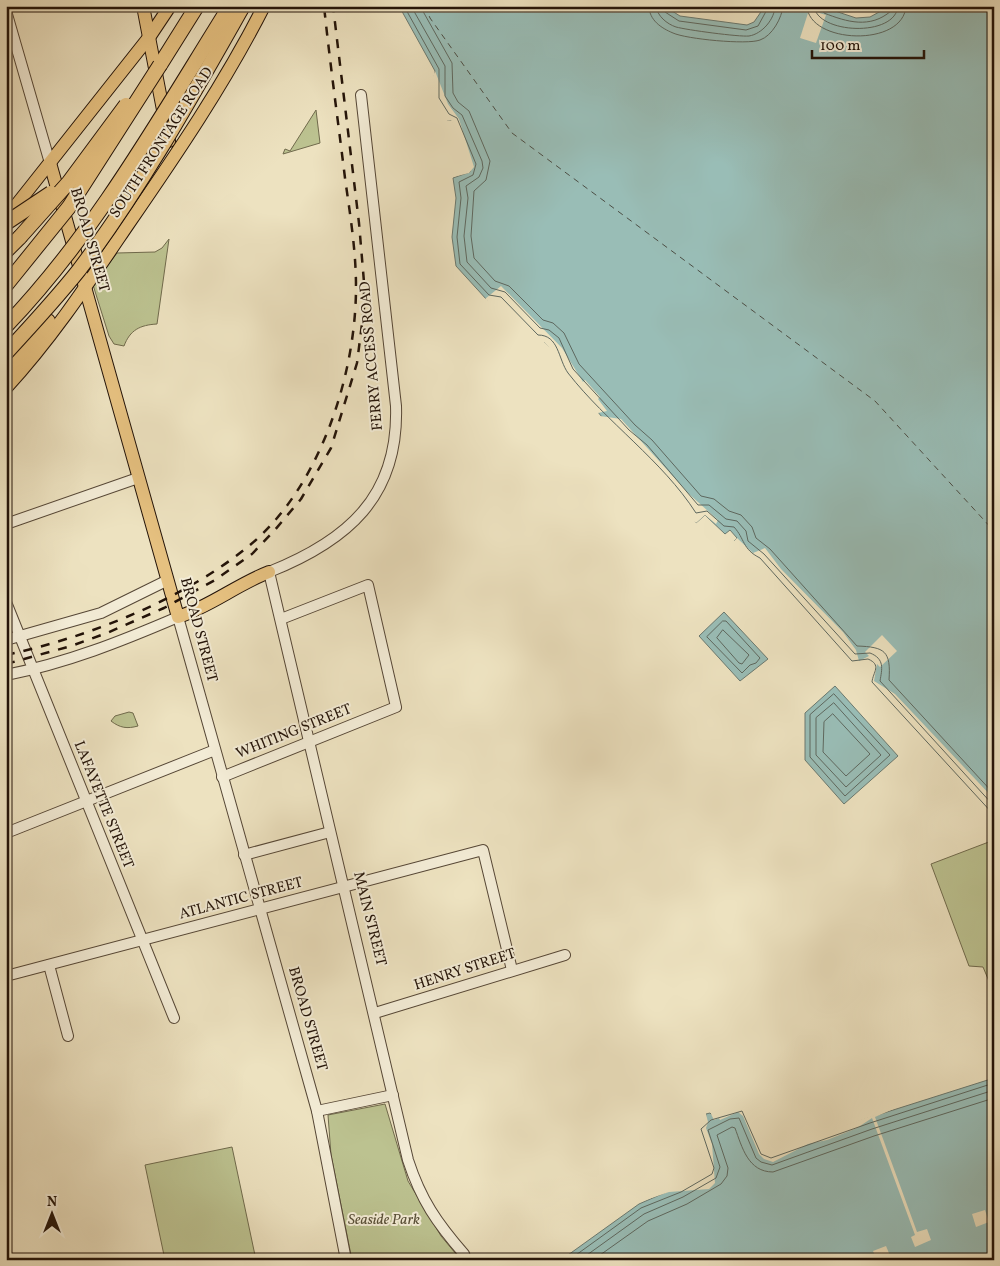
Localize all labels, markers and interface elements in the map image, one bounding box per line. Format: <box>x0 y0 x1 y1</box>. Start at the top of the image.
scale bar <box>812 28 925 60</box>
text: 100 m <box>820 36 860 57</box>
street label: SOUTH FRONTAGE ROAD <box>105 63 219 223</box>
street label: BROAD STREET <box>64 185 114 295</box>
street label: FERRY ACCESS ROAD <box>355 280 389 432</box>
street label: BROAD STREET <box>174 575 222 685</box>
street label: WHITING STREET <box>233 699 355 765</box>
street label: LAFAYETTE STREET <box>68 738 138 872</box>
street label: MAIN STREET <box>347 869 391 969</box>
street label: ATLANTIC STREET <box>177 872 305 926</box>
street label: HENRY STREET <box>411 944 519 996</box>
street label: BROAD STREET <box>282 964 332 1074</box>
north arrow <box>28 1188 78 1238</box>
text: N <box>47 1193 57 1212</box>
park label: Seaside Park <box>348 1210 420 1231</box>

